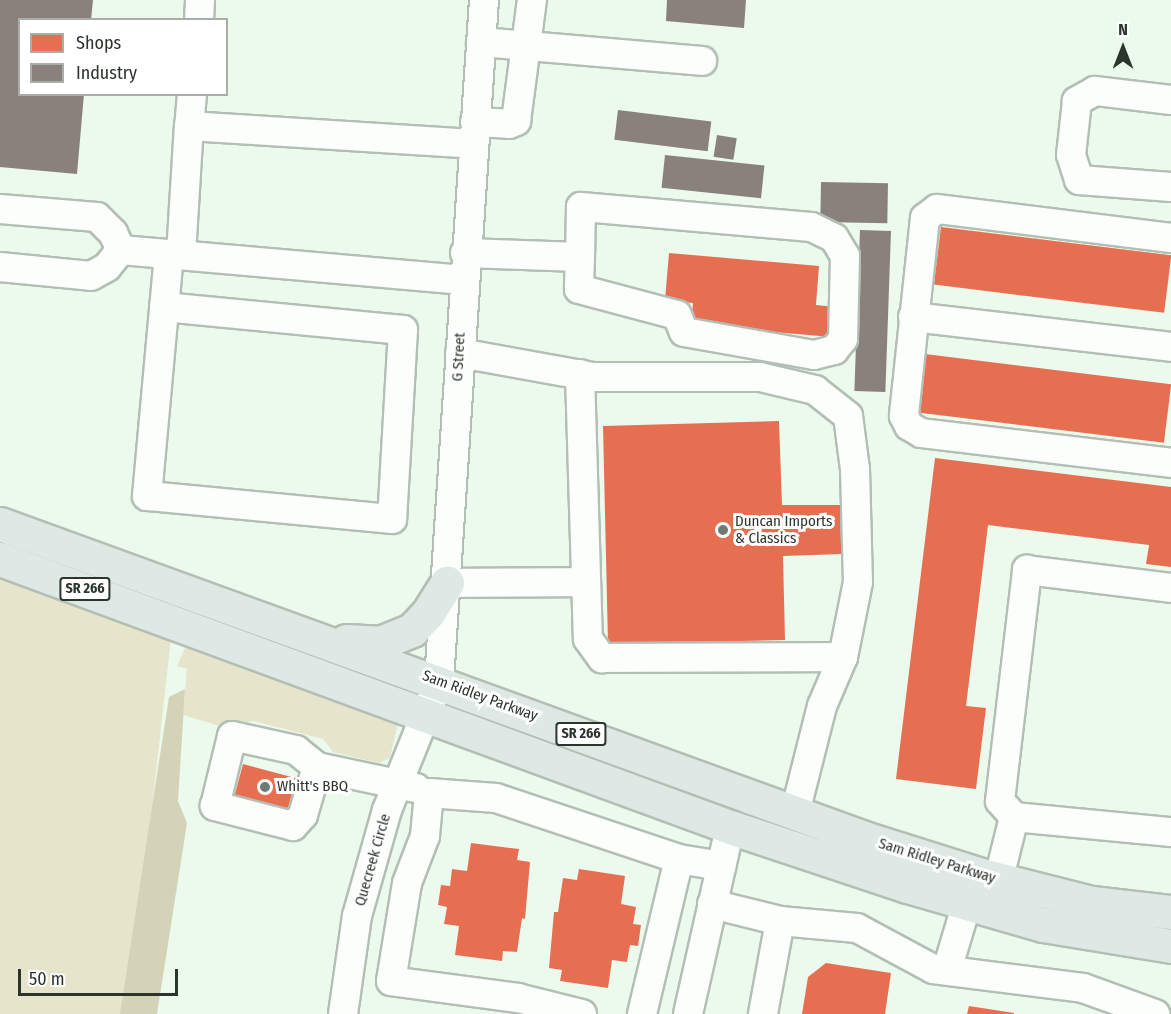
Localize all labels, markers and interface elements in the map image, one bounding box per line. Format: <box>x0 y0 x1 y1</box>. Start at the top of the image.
legend <box>18 18 228 96</box>
north arrow <box>1093 18 1153 78</box>
text: N <box>1118 20 1128 39</box>
text: Shops <box>76 32 121 54</box>
text: Industry <box>76 62 137 84</box>
street label: G Street <box>449 332 469 382</box>
place label: Duncan Imports & Classics <box>735 512 832 547</box>
marker: Duncan Imports & Classics <box>716 523 730 537</box>
road number: SR 266 <box>58 578 112 600</box>
street label: Sam Ridley Parkway <box>420 667 540 725</box>
road number: SR 266 <box>554 723 608 745</box>
place label: Whitt's BBQ <box>277 778 348 796</box>
marker: Whitt's BBQ <box>258 780 272 794</box>
street label: Quecreek Circle <box>351 812 395 908</box>
street label: Sam Ridley Parkway <box>876 835 998 887</box>
scale bar <box>21 957 182 995</box>
text: 50 m <box>29 968 65 990</box>

